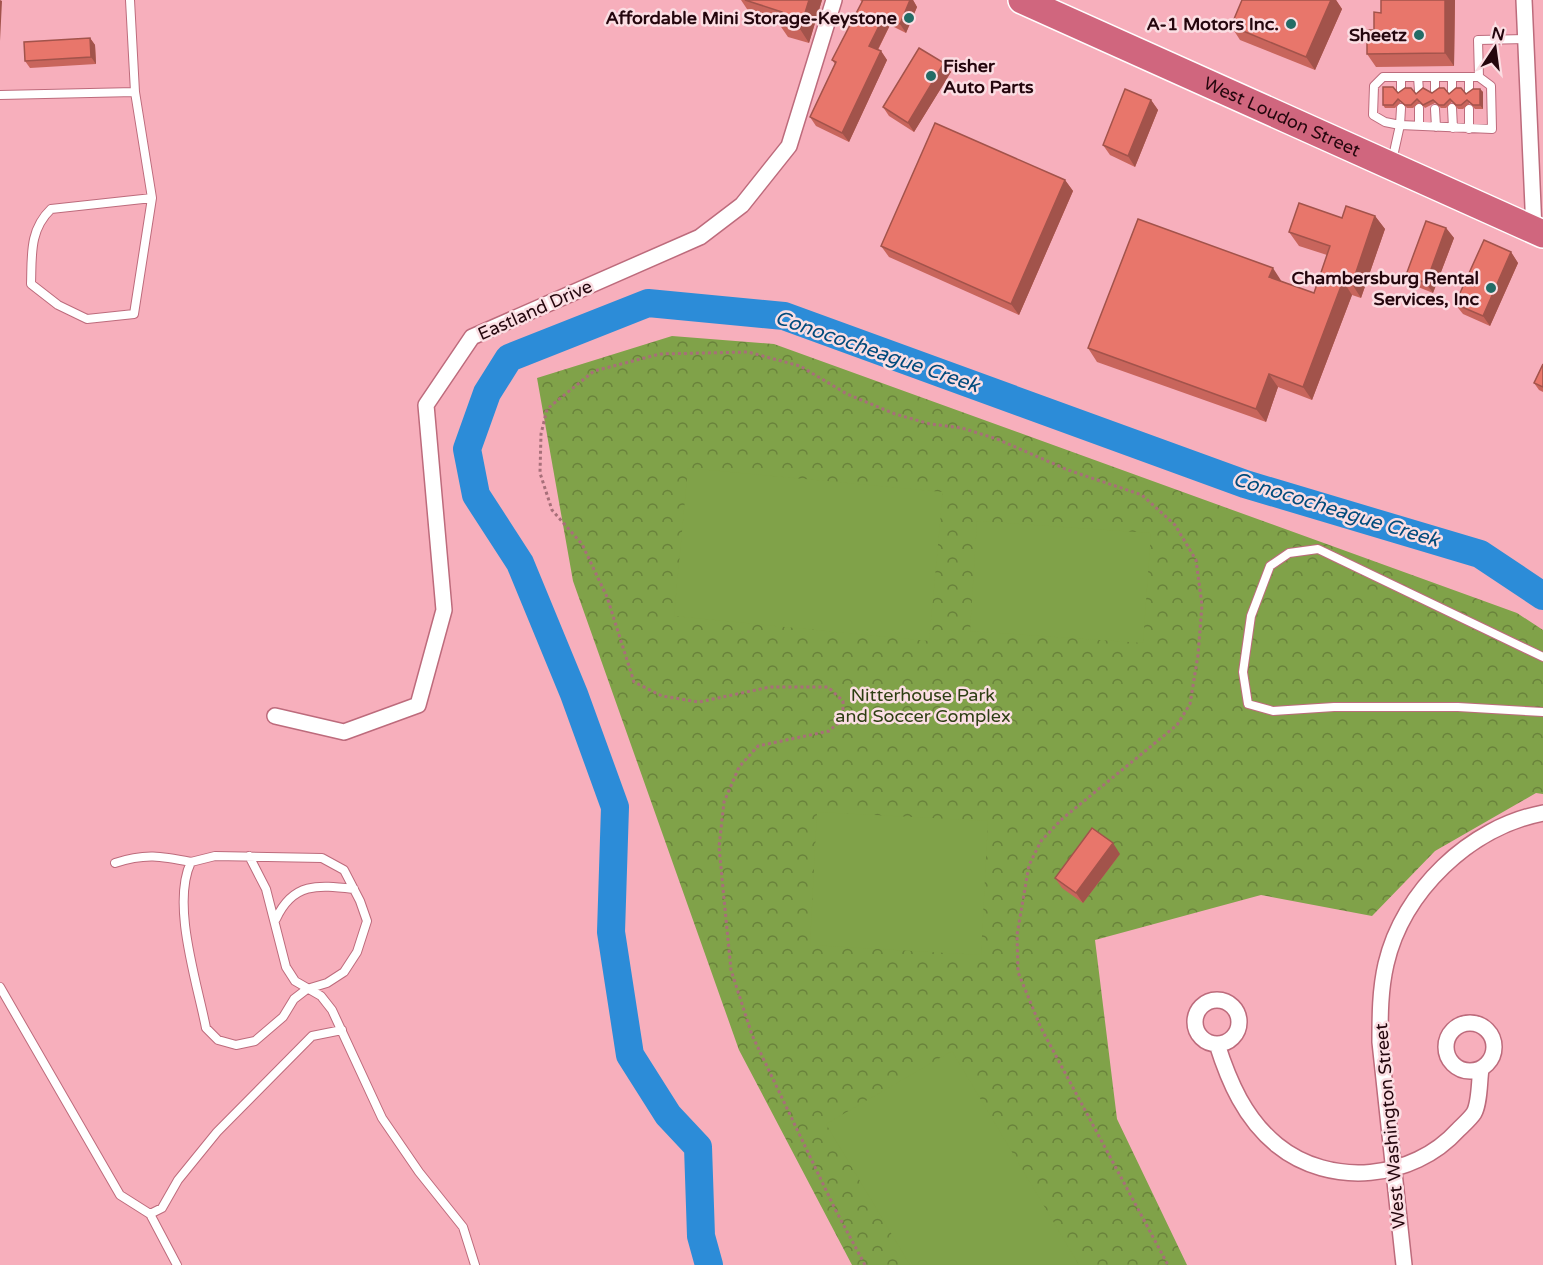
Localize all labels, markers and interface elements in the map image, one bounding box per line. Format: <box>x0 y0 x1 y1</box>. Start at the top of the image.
place label: Affordable Mini Storage-Keystone <box>605 7 897 29</box>
marker: Affordable Mini Storage-Keystone <box>902 11 916 25</box>
place label: A-1 Motors Inc. <box>1146 13 1279 35</box>
marker: A-1 Motors Inc. <box>1284 17 1298 31</box>
north arrow <box>1465 18 1525 78</box>
text: N <box>1490 23 1507 46</box>
place label: Sheetz <box>1349 24 1407 46</box>
marker: Sheetz <box>1412 28 1426 42</box>
place label: Fisher Auto Parts <box>943 55 1034 98</box>
marker: Fisher Auto Parts <box>924 69 938 83</box>
street label: West Loudon Street <box>1200 72 1364 162</box>
place label: Chambersburg Rental Services, Inc <box>1292 267 1479 310</box>
street label: Eastland Drive <box>474 275 596 345</box>
marker: Chambersburg Rental Services, Inc <box>1484 281 1498 295</box>
water label: Conococheague Creek <box>772 306 984 399</box>
water label: Conococheague Creek <box>1230 467 1444 553</box>
park label: Nitterhouse Park and Soccer Complex <box>835 684 1011 727</box>
street label: West Washington Street <box>1370 1022 1410 1230</box>

